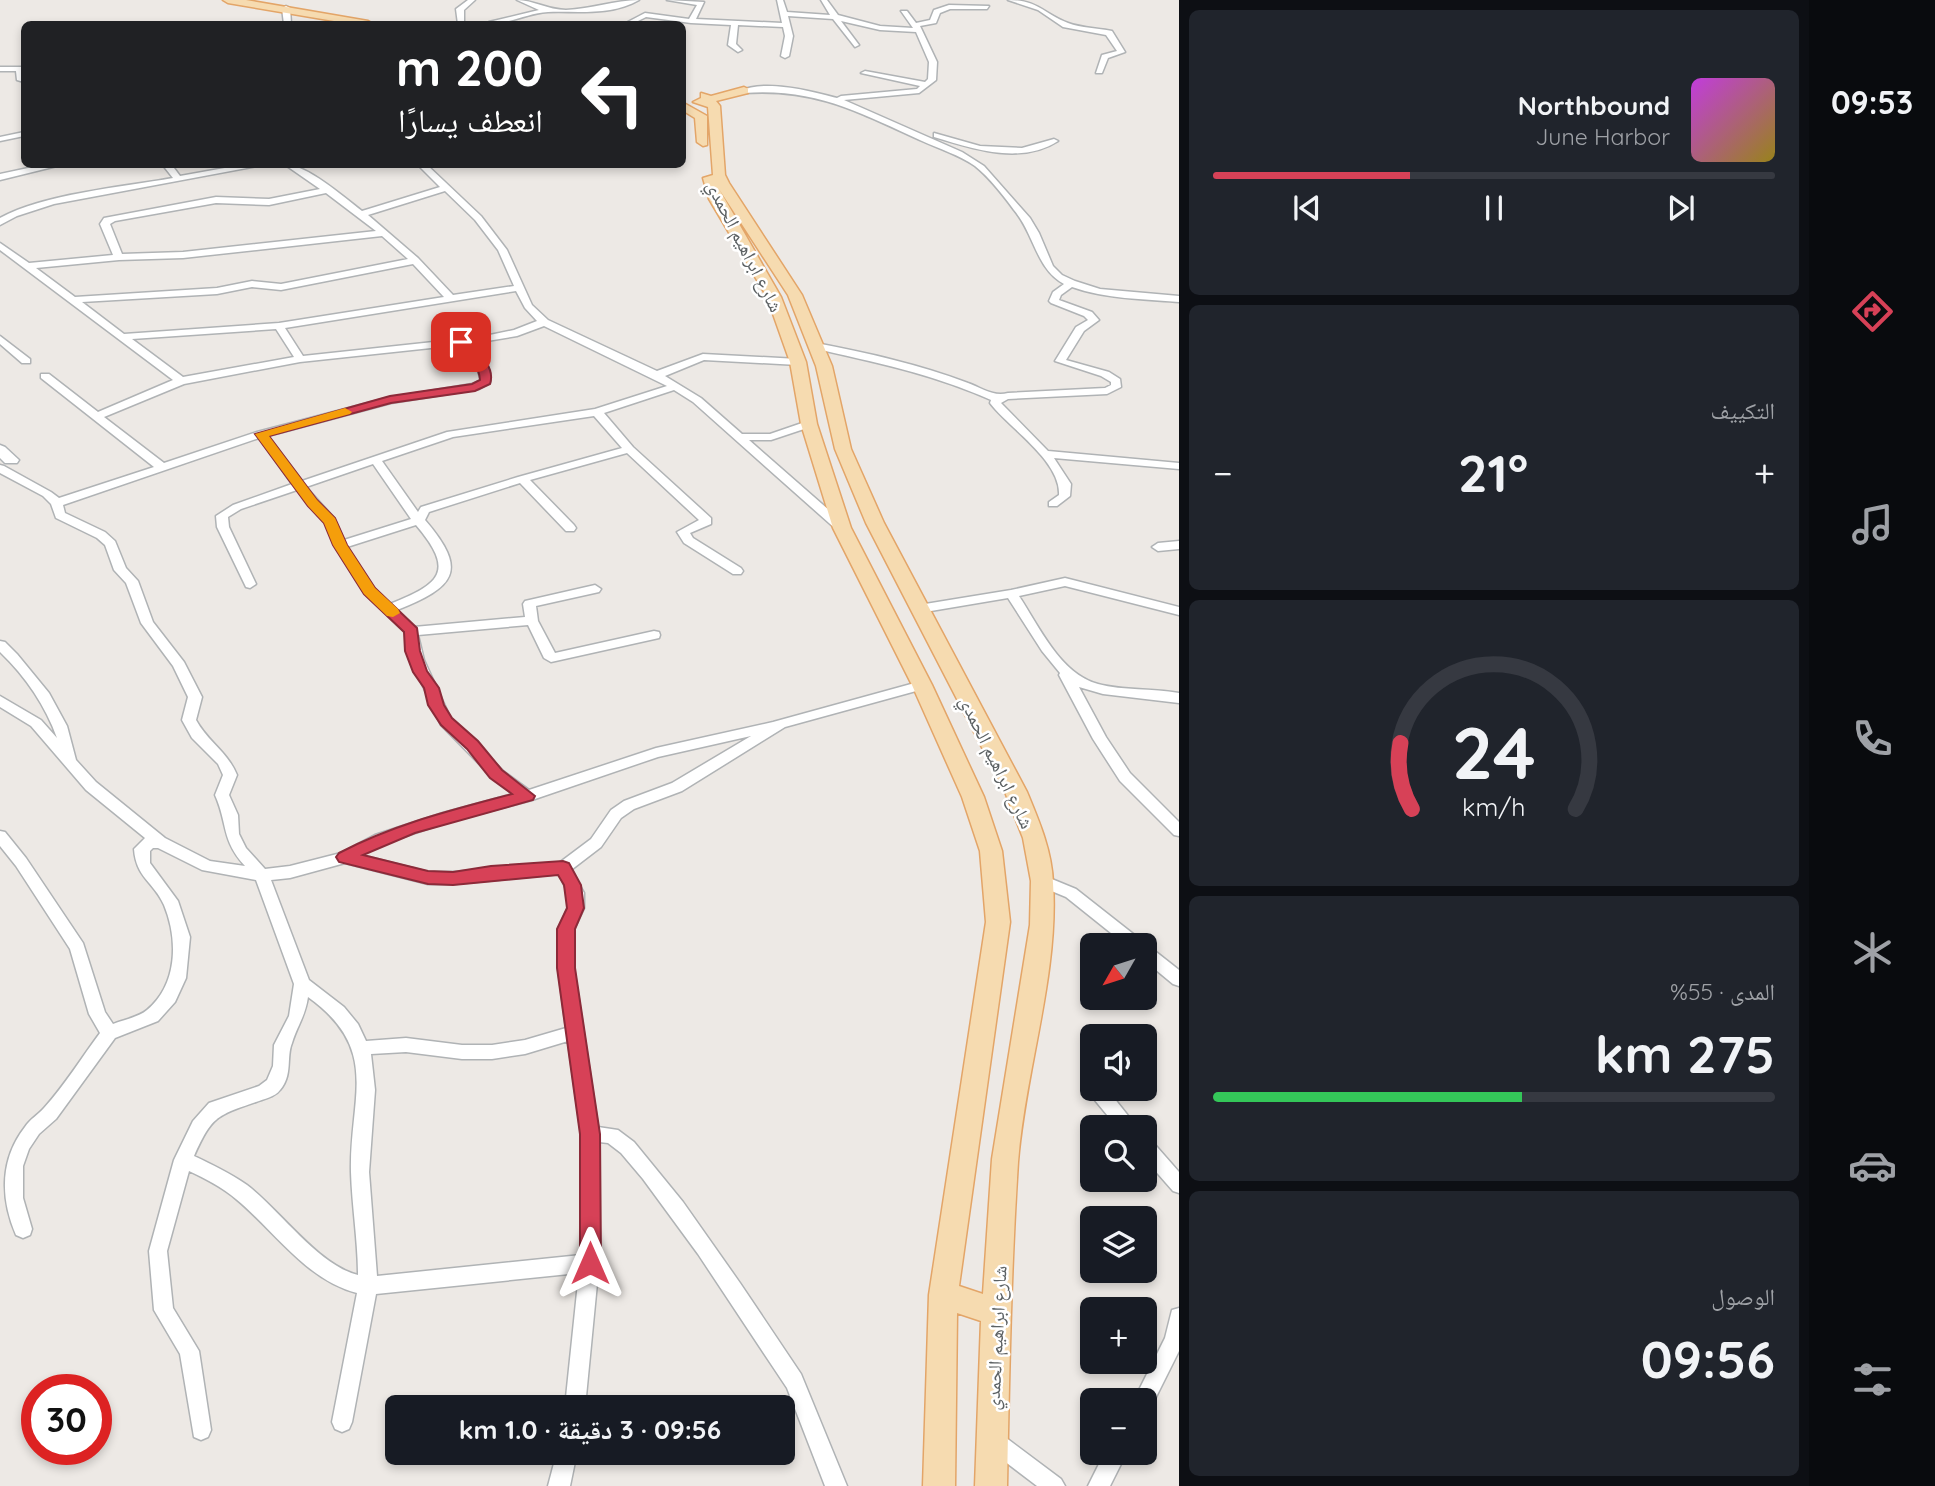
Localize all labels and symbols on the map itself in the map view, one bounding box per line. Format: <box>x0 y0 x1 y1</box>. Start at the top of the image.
street label: شارع ابراهيم الحمدي <box>698 176 789 318</box>
pin <box>431 312 491 372</box>
street label: شارع ابراهيم الحمدي <box>951 692 1040 834</box>
north arrow <box>1080 933 1157 1010</box>
position arrow <box>553 1226 627 1300</box>
street label: شارع ابراهيم الحمدي <box>980 1265 1016 1411</box>
speed limit sign: 30 <box>21 1374 112 1465</box>

